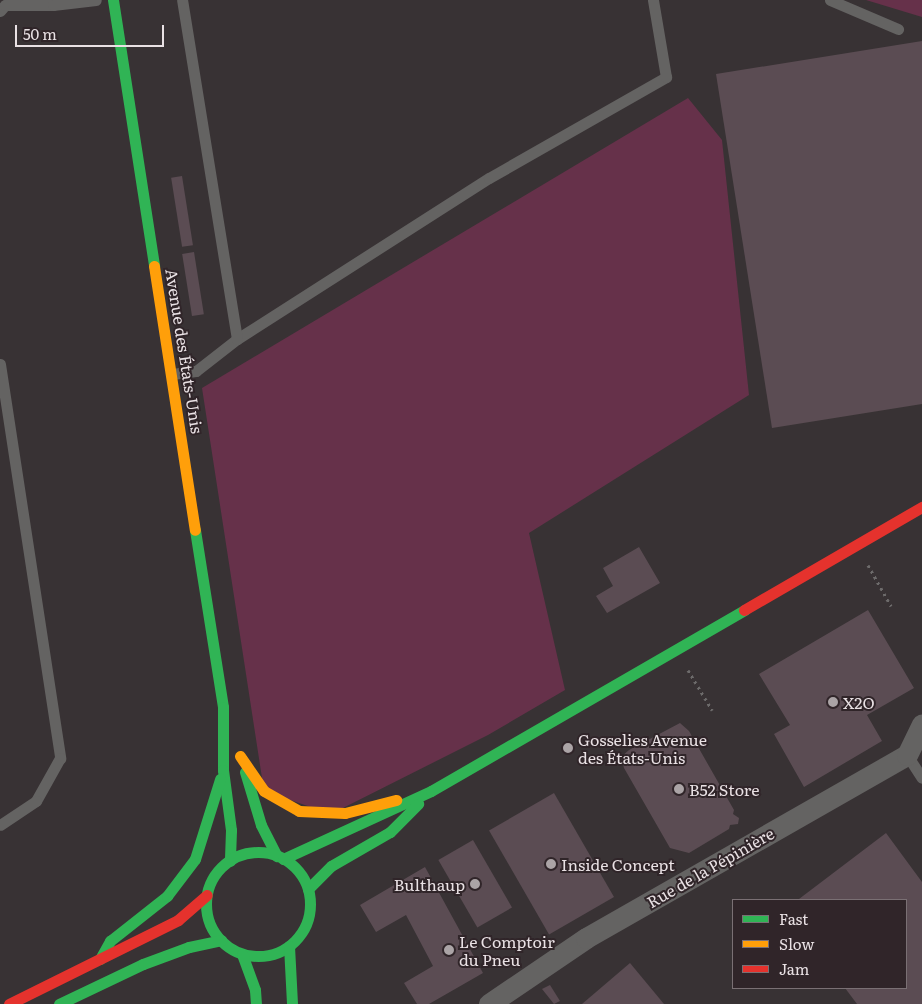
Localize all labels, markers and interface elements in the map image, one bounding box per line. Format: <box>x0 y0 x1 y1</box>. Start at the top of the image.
scale bar <box>18 15 166 47</box>
text: 50 m <box>23 22 57 45</box>
street label: Avenue des États-Unis <box>162 267 208 435</box>
place label: X2O <box>843 692 875 712</box>
marker: X2O <box>827 696 839 708</box>
place label: Gosselies Avenue des États-Unis <box>578 729 707 767</box>
marker: Gosselies Avenue des États-Unis <box>562 742 574 754</box>
place label: B52 Store <box>689 779 760 799</box>
marker: B52 Store <box>673 783 685 795</box>
street label: Rue de la Pépinière <box>643 823 777 911</box>
place label: Inside Concept <box>561 854 675 874</box>
marker: Inside Concept <box>545 858 557 870</box>
place label: Bulthaup <box>394 874 465 894</box>
marker: Bulthaup <box>469 878 481 890</box>
legend <box>732 899 907 989</box>
text: Fast <box>779 907 808 930</box>
place label: Le Comptoir du Pneu <box>459 931 555 969</box>
text: Slow <box>779 932 814 955</box>
marker: Le Comptoir du Pneu <box>443 944 455 956</box>
text: Jam <box>779 957 809 980</box>

